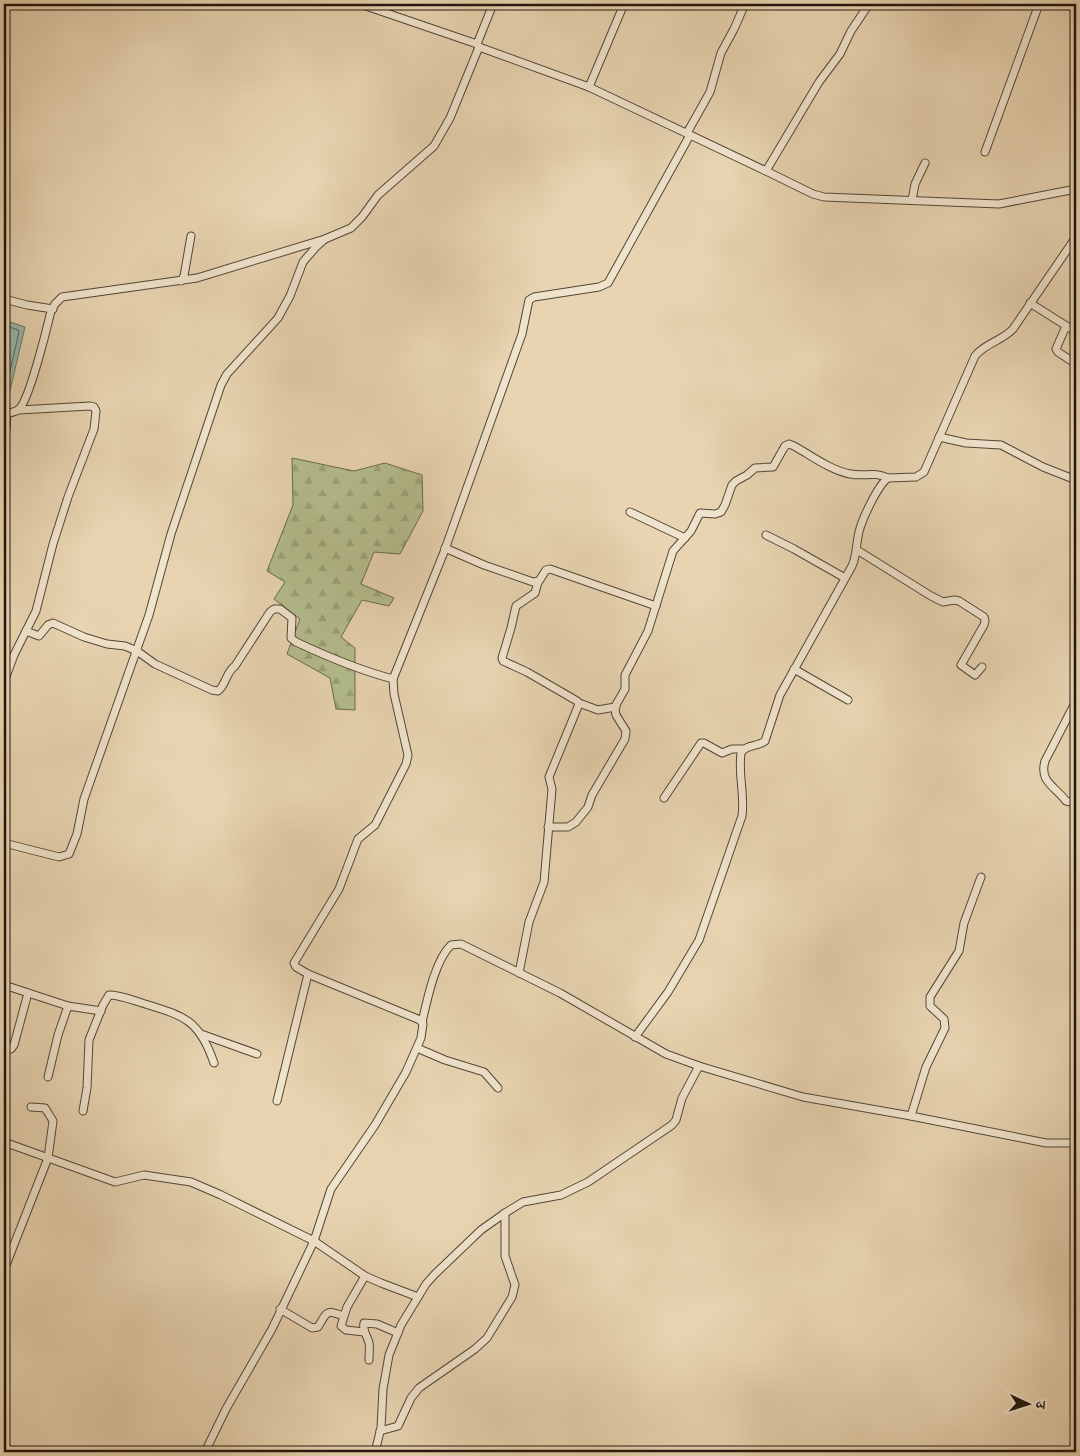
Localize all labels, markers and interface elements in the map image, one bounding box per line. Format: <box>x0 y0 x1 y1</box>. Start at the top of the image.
north arrow <box>1002 1378 1052 1428</box>
text: उ <box>1031 1400 1049 1410</box>

